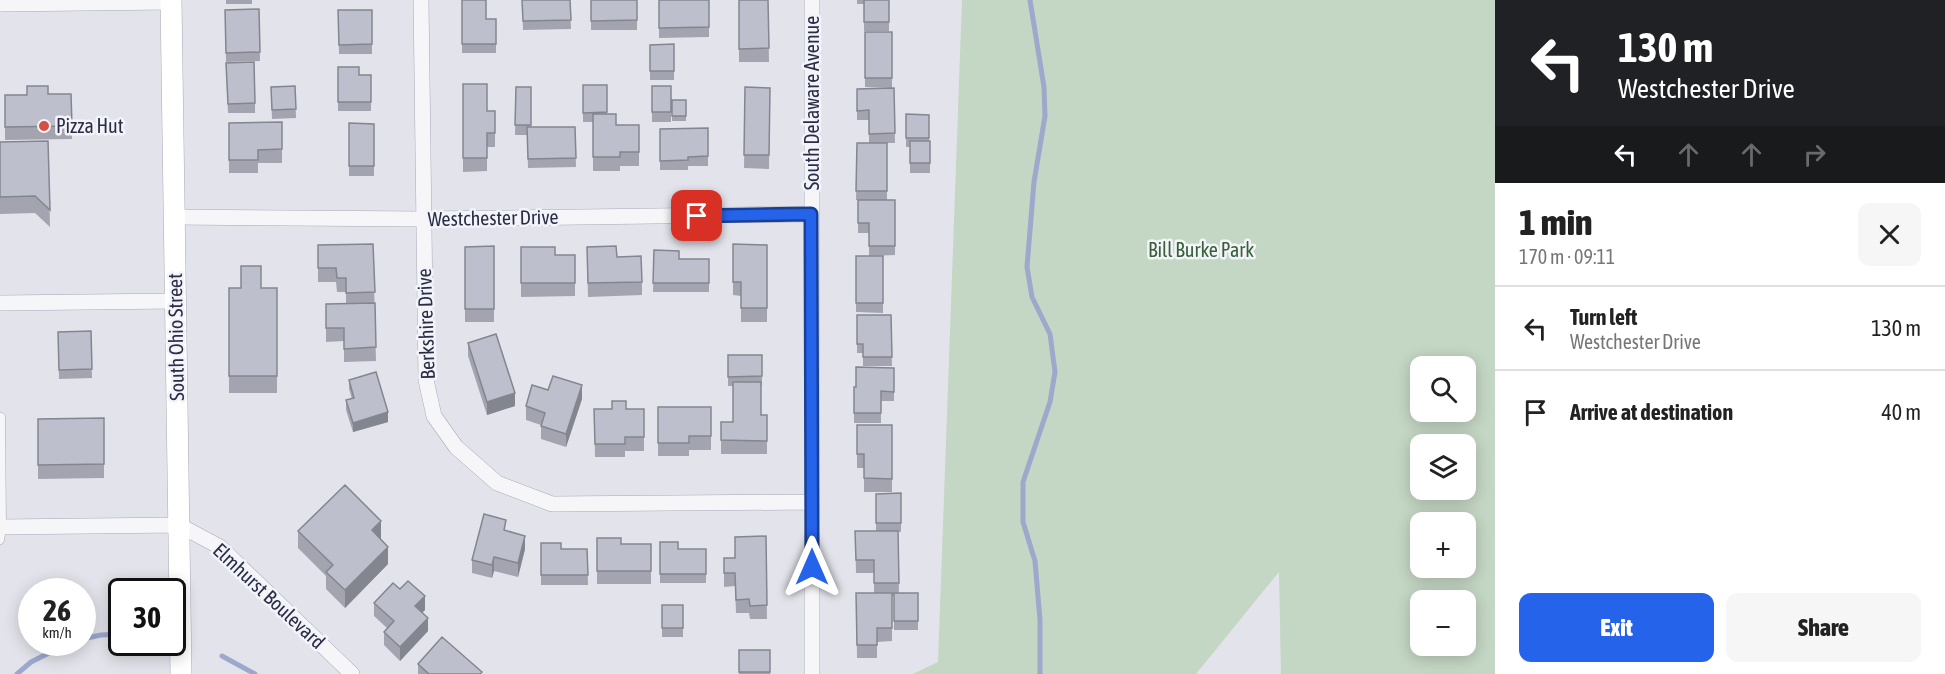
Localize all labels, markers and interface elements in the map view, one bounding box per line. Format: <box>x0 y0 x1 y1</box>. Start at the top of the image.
street label: South Delaware Avenue <box>800 16 823 190</box>
text: 130 m <box>1618 23 1713 71</box>
icon: left <box>1519 24 1597 102</box>
text: Westchester Drive <box>1618 73 1795 104</box>
place label: Pizza Hut <box>56 114 124 137</box>
marker: Pizza Hut <box>37 119 51 133</box>
icon: left <box>1609 138 1642 171</box>
icon: ahead <box>1672 138 1705 171</box>
icon: ahead <box>1735 138 1768 171</box>
icon: right <box>1798 138 1831 171</box>
pin <box>671 190 722 241</box>
icon: arrive <box>680 199 713 232</box>
text: 1 min <box>1519 201 1593 243</box>
button: close <box>1858 203 1921 266</box>
street label: Westchester Drive <box>427 205 559 230</box>
park label: Bill Burke Park <box>1148 238 1254 261</box>
text: 170 m · 09:11 <box>1519 245 1615 268</box>
street label: Berkshire Drive <box>412 268 439 380</box>
street label: South Ohio Street <box>163 273 188 401</box>
text: Turn left <box>1570 304 1637 330</box>
icon: left <box>1519 312 1552 345</box>
text: 130 m <box>1871 315 1921 341</box>
text: Westchester Drive <box>1570 330 1701 353</box>
map controls <box>1410 356 1476 656</box>
button: search <box>1410 356 1476 422</box>
icon: arrive <box>1519 396 1552 429</box>
text: Arrive at destination <box>1570 399 1733 425</box>
text: 40 m <box>1881 399 1921 425</box>
button: layers <box>1410 434 1476 500</box>
button: + <box>1410 512 1476 578</box>
position arrow <box>780 535 844 599</box>
street label: Elmhurst Boulevard <box>209 538 330 653</box>
speed limit sign: 30 <box>108 578 186 656</box>
button: − <box>1410 590 1476 656</box>
text: 26 <box>43 593 71 627</box>
button: Exit <box>1519 593 1714 662</box>
button: Share <box>1726 593 1921 662</box>
text: km/h <box>42 624 72 641</box>

